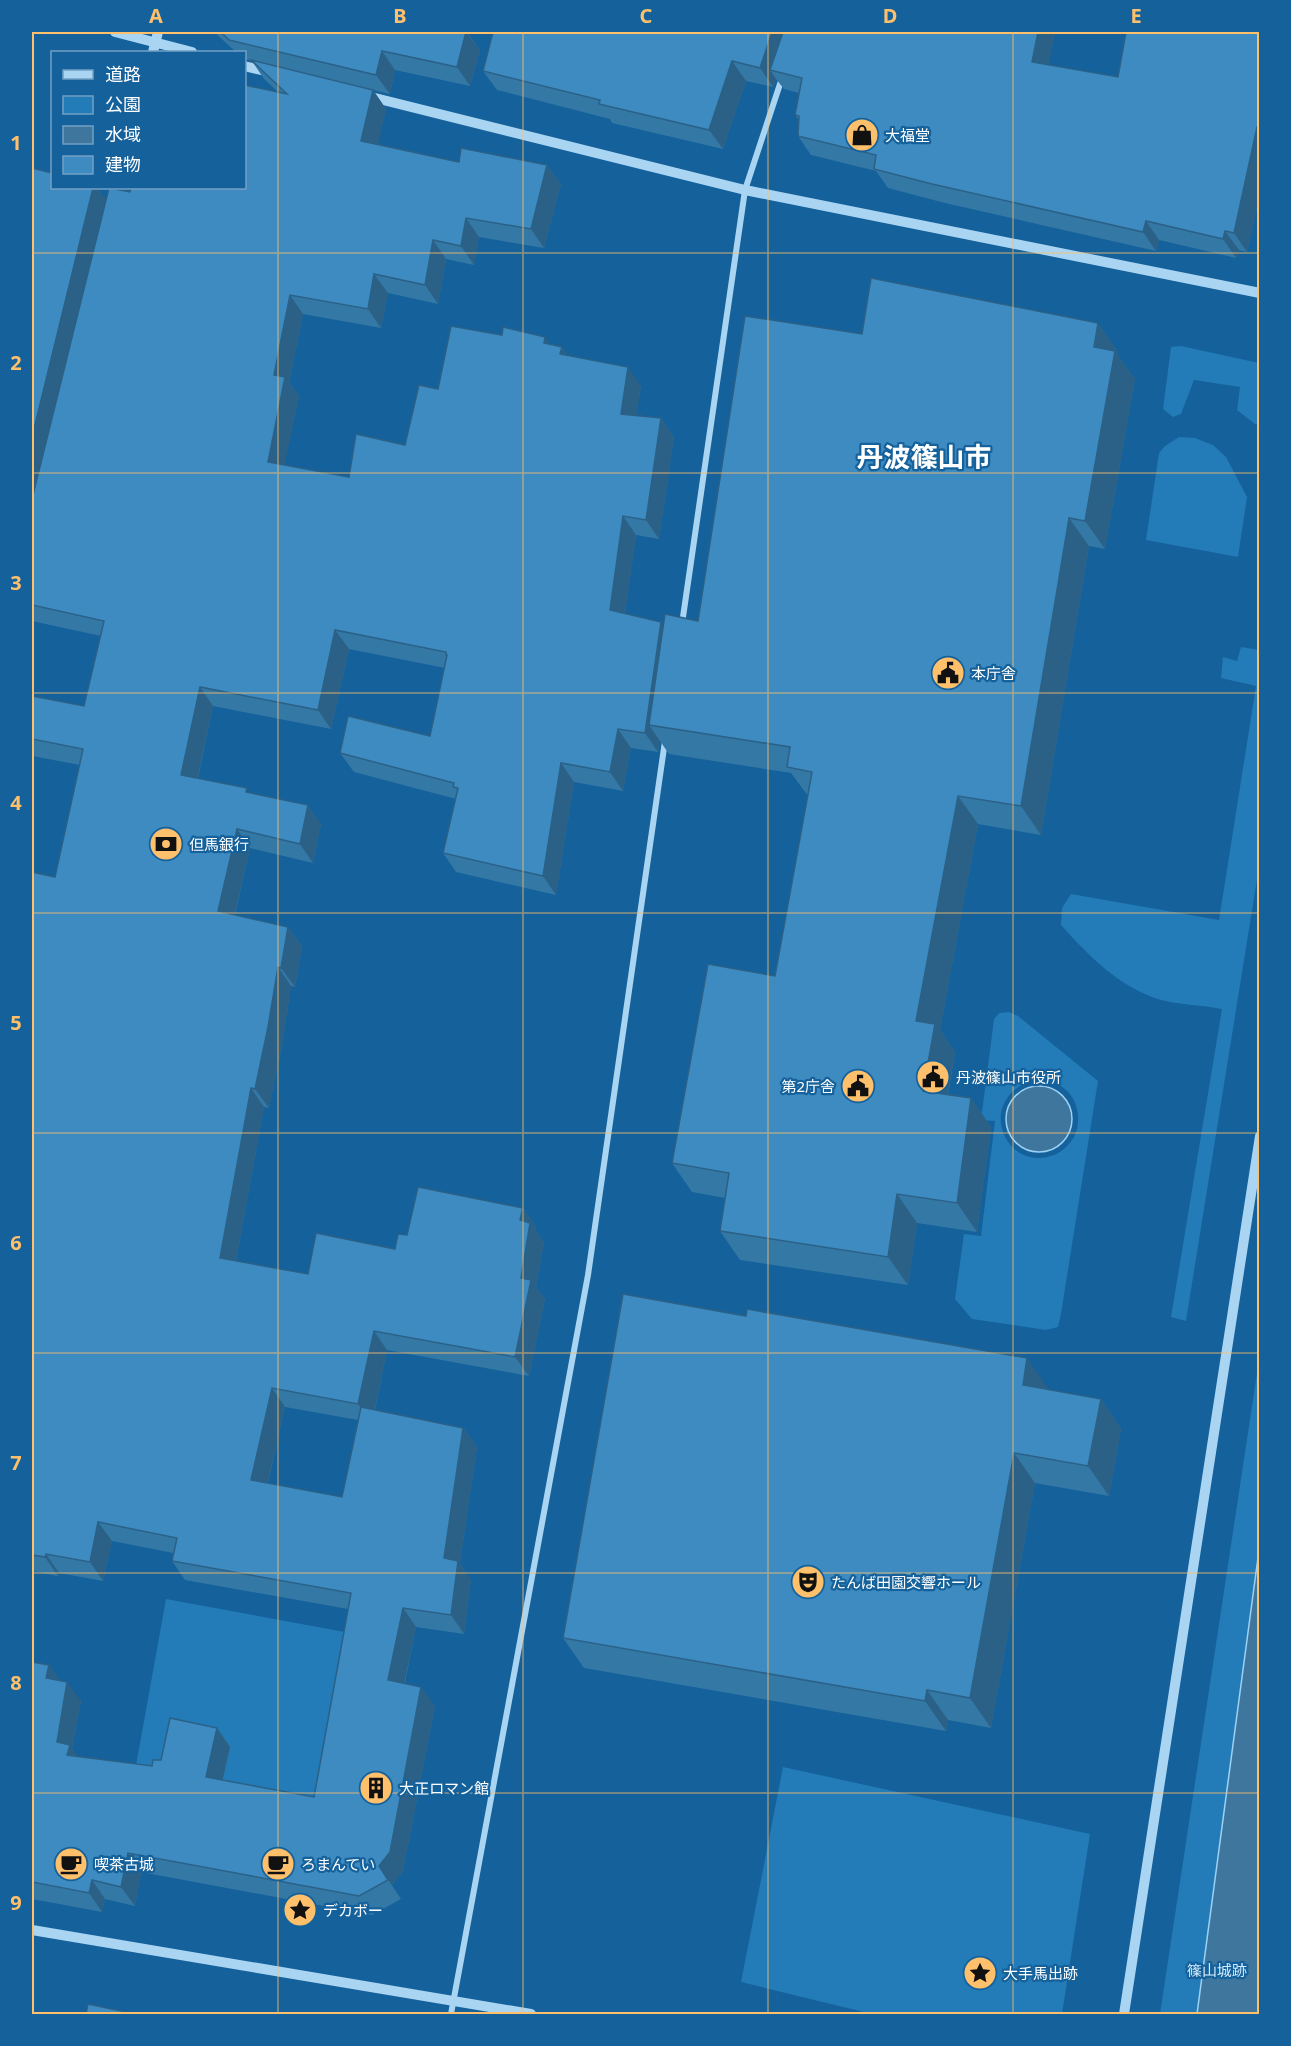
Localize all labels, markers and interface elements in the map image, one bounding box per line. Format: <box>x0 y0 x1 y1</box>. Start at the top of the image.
text: A <box>149 2 163 29</box>
text: B <box>393 2 407 29</box>
text: C <box>640 2 653 29</box>
text: D <box>883 2 897 29</box>
text: E <box>1130 2 1142 29</box>
legend <box>51 51 246 189</box>
text: 道路 <box>105 62 141 86</box>
text: 公園 <box>105 92 141 116</box>
shop icon: 大福堂 <box>844 117 880 153</box>
text: 水域 <box>105 122 141 146</box>
place label: 大福堂 <box>885 125 930 145</box>
text: 1 <box>10 129 22 156</box>
text: 建物 <box>105 152 141 176</box>
text: 2 <box>10 349 22 376</box>
district label: 丹波篠山市 <box>857 438 992 475</box>
text: 3 <box>10 569 22 596</box>
public building icon: 本庁舎 <box>930 655 966 691</box>
place label: 本庁舎 <box>971 663 1016 683</box>
text: 4 <box>10 789 22 816</box>
bank icon: 但馬銀行 <box>148 826 184 862</box>
place label: 但馬銀行 <box>189 834 249 854</box>
text: 5 <box>10 1009 22 1036</box>
public building icon: 丹波篠山市役所 <box>915 1059 951 1095</box>
place label: 丹波篠山市役所 <box>956 1067 1061 1087</box>
public building icon: 第2庁舎 <box>840 1068 876 1104</box>
place label: 第2庁舎 <box>781 1076 835 1096</box>
text: 6 <box>10 1229 22 1256</box>
text: 7 <box>10 1449 22 1476</box>
theatre icon: たんば田園交響ホール <box>790 1564 826 1600</box>
place label: たんば田園交響ホール <box>831 1572 981 1592</box>
text: 8 <box>10 1669 22 1696</box>
building icon: 大正ロマン館 <box>358 1770 394 1806</box>
place label: 大正ロマン館 <box>399 1778 489 1798</box>
cafe icon: 喫茶古城 <box>53 1846 89 1882</box>
cafe icon: ろまんてい <box>260 1846 296 1882</box>
place label: 喫茶古城 <box>94 1854 154 1874</box>
place label: ろまんてい <box>301 1854 375 1874</box>
text: 9 <box>10 1889 22 1916</box>
place icon: デカボー <box>282 1892 318 1928</box>
place label: デカボー <box>323 1900 383 1920</box>
place icon: 大手馬出跡 <box>962 1955 998 1991</box>
park label: 篠山城跡 <box>1187 1960 1247 1980</box>
place label: 大手馬出跡 <box>1003 1963 1078 1983</box>

